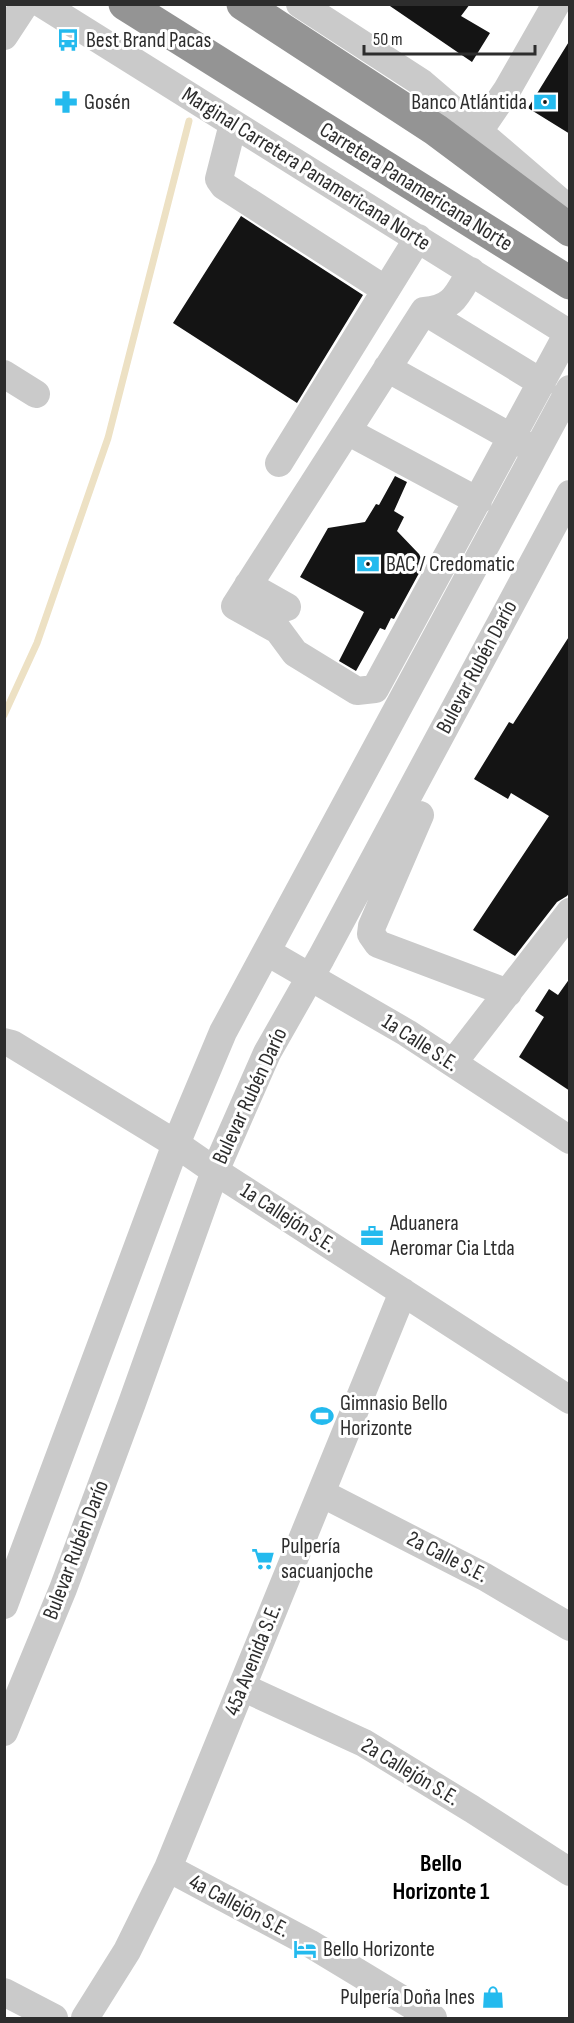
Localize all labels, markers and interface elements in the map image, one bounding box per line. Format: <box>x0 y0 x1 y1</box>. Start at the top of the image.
scale bar <box>364 18 535 56</box>
bus stop icon: Best Brand Pacas <box>55 27 81 53</box>
place label: Best Brand Pacas <box>86 27 212 54</box>
text: 50 m <box>373 29 403 50</box>
street label: Marginal Carretera Panamericana Norte <box>177 81 435 257</box>
pharmacy icon: Gosén <box>53 89 79 115</box>
place label: Gosén <box>84 89 130 116</box>
place label: Banco Atlántida <box>411 89 527 116</box>
bank icon: Banco Atlántida <box>532 89 558 115</box>
street label: Carretera Panamericana Norte <box>315 117 517 257</box>
bank icon: BAC / Credomatic <box>355 551 381 577</box>
place label: BAC / Credomatic <box>386 551 515 578</box>
street label: Bulevar Rubén Darío <box>431 596 523 738</box>
street label: 1a Calle S.E. <box>377 1008 463 1078</box>
street label: Bulevar Rubén Darío <box>207 1024 293 1168</box>
street label: 1a Callejón S.E. <box>235 1177 341 1259</box>
place label: Aduanera Aeromar Cia Ltda <box>389 1210 515 1262</box>
office icon: Aduanera Aeromar Cia Ltda <box>359 1223 385 1249</box>
place label: Gimnasio Bello Horizonte <box>340 1390 448 1442</box>
sports icon: Gimnasio Bello Horizonte <box>309 1403 335 1429</box>
street label: Bulevar Rubén Darío <box>37 1476 115 1624</box>
street label: 2a Calle S.E. <box>402 1525 492 1589</box>
place label: Pulpería sacuanjoche <box>281 1533 373 1585</box>
supermarket icon: Pulpería sacuanjoche <box>250 1546 276 1572</box>
street label: 45a Avenida S.E. <box>218 1600 288 1720</box>
street label: 2a Callejón S.E. <box>356 1732 464 1812</box>
district label: Bello Horizonte 1 <box>393 1849 490 1906</box>
street label: 4a Callejón S.E. <box>184 1868 294 1944</box>
hotel icon: Bello Horizonte <box>292 1936 318 1962</box>
place label: Bello Horizonte <box>323 1936 435 1963</box>
place label: Pulpería Doña Ines <box>340 1984 475 2011</box>
shop icon: Pulpería Doña Ines <box>480 1984 506 2010</box>

